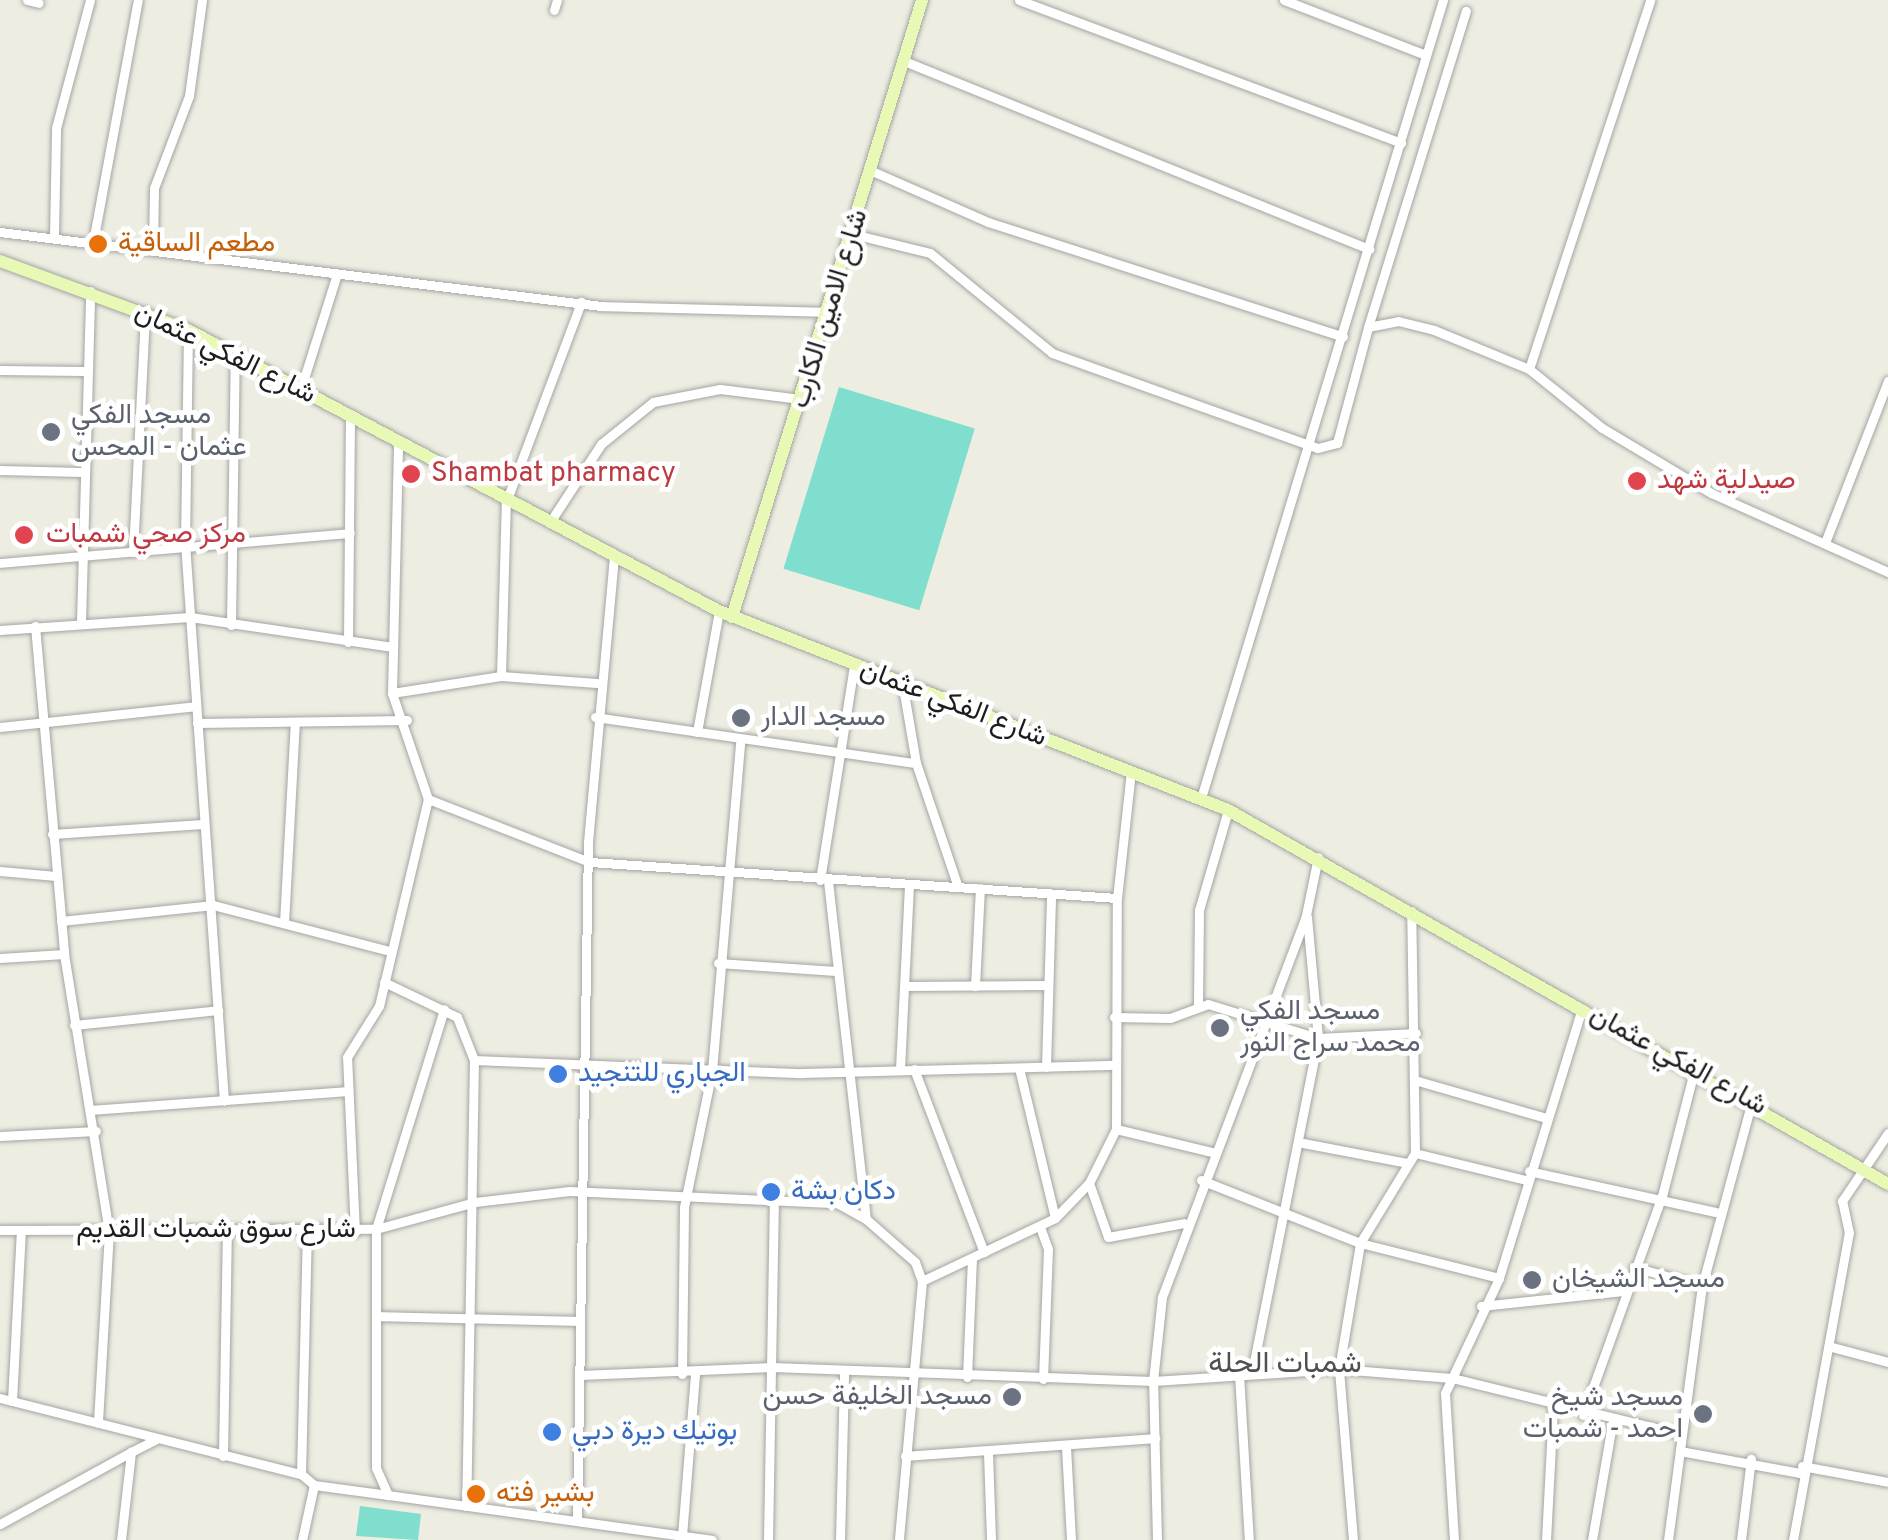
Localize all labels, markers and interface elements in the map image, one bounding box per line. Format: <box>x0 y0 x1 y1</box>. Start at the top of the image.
street label: شارع الامين الكارب <box>784 205 876 413</box>
place label: مطعم الساقية <box>118 227 275 261</box>
marker: مطعم الساقية <box>87 233 109 255</box>
street label: شارع الفكي عثمان <box>129 296 321 412</box>
place label: مسجد الفكي عثمان - المحس <box>71 399 247 465</box>
marker: مسجد الفكي عثمان - المحس <box>40 421 62 443</box>
place label: Shambat pharmacy <box>431 457 676 491</box>
marker: Shambat pharmacy <box>400 463 422 485</box>
place label: صيدلية شهد <box>1657 464 1796 498</box>
marker: صيدلية شهد <box>1626 470 1648 492</box>
place label: مركز صحي شمبات <box>46 518 246 552</box>
marker: مركز صحي شمبات <box>11 522 37 548</box>
street label: شارع الفكي عثمان <box>855 653 1051 755</box>
place label: مسجد الدار <box>761 701 886 735</box>
marker: مسجد الدار <box>730 707 752 729</box>
place label: مسجد الفكي محمد سراج النور <box>1240 995 1420 1061</box>
street label: شارع الفكي عثمان <box>1584 998 1772 1124</box>
marker: مسجد الفكي محمد سراج النور <box>1209 1017 1231 1039</box>
place label: الجباري للتنجيد <box>578 1057 746 1091</box>
marker: الجباري للتنجيد <box>547 1063 569 1085</box>
place label: دكان بشة <box>791 1175 896 1209</box>
marker: دكان بشة <box>760 1181 782 1203</box>
street label: شارع سوق شمبات القديم <box>76 1213 356 1247</box>
place label: مسجد الشيخان <box>1552 1263 1725 1297</box>
marker: مسجد الشيخان <box>1521 1269 1543 1291</box>
district label: شمبات الحلة <box>1208 1347 1362 1383</box>
place label: مسجد الخليفة حسن <box>763 1380 992 1414</box>
place label: مسجد شيخ احمد - شمبات <box>1523 1381 1683 1447</box>
marker: مسجد الخليفة حسن <box>1001 1386 1023 1408</box>
marker: مسجد شيخ احمد - شمبات <box>1692 1403 1714 1425</box>
place label: بوتيك ديرة دبي <box>572 1415 737 1449</box>
marker: بوتيك ديرة دبي <box>541 1421 563 1443</box>
place label: بشير فته <box>496 1477 594 1511</box>
marker: بشير فته <box>465 1483 487 1505</box>

